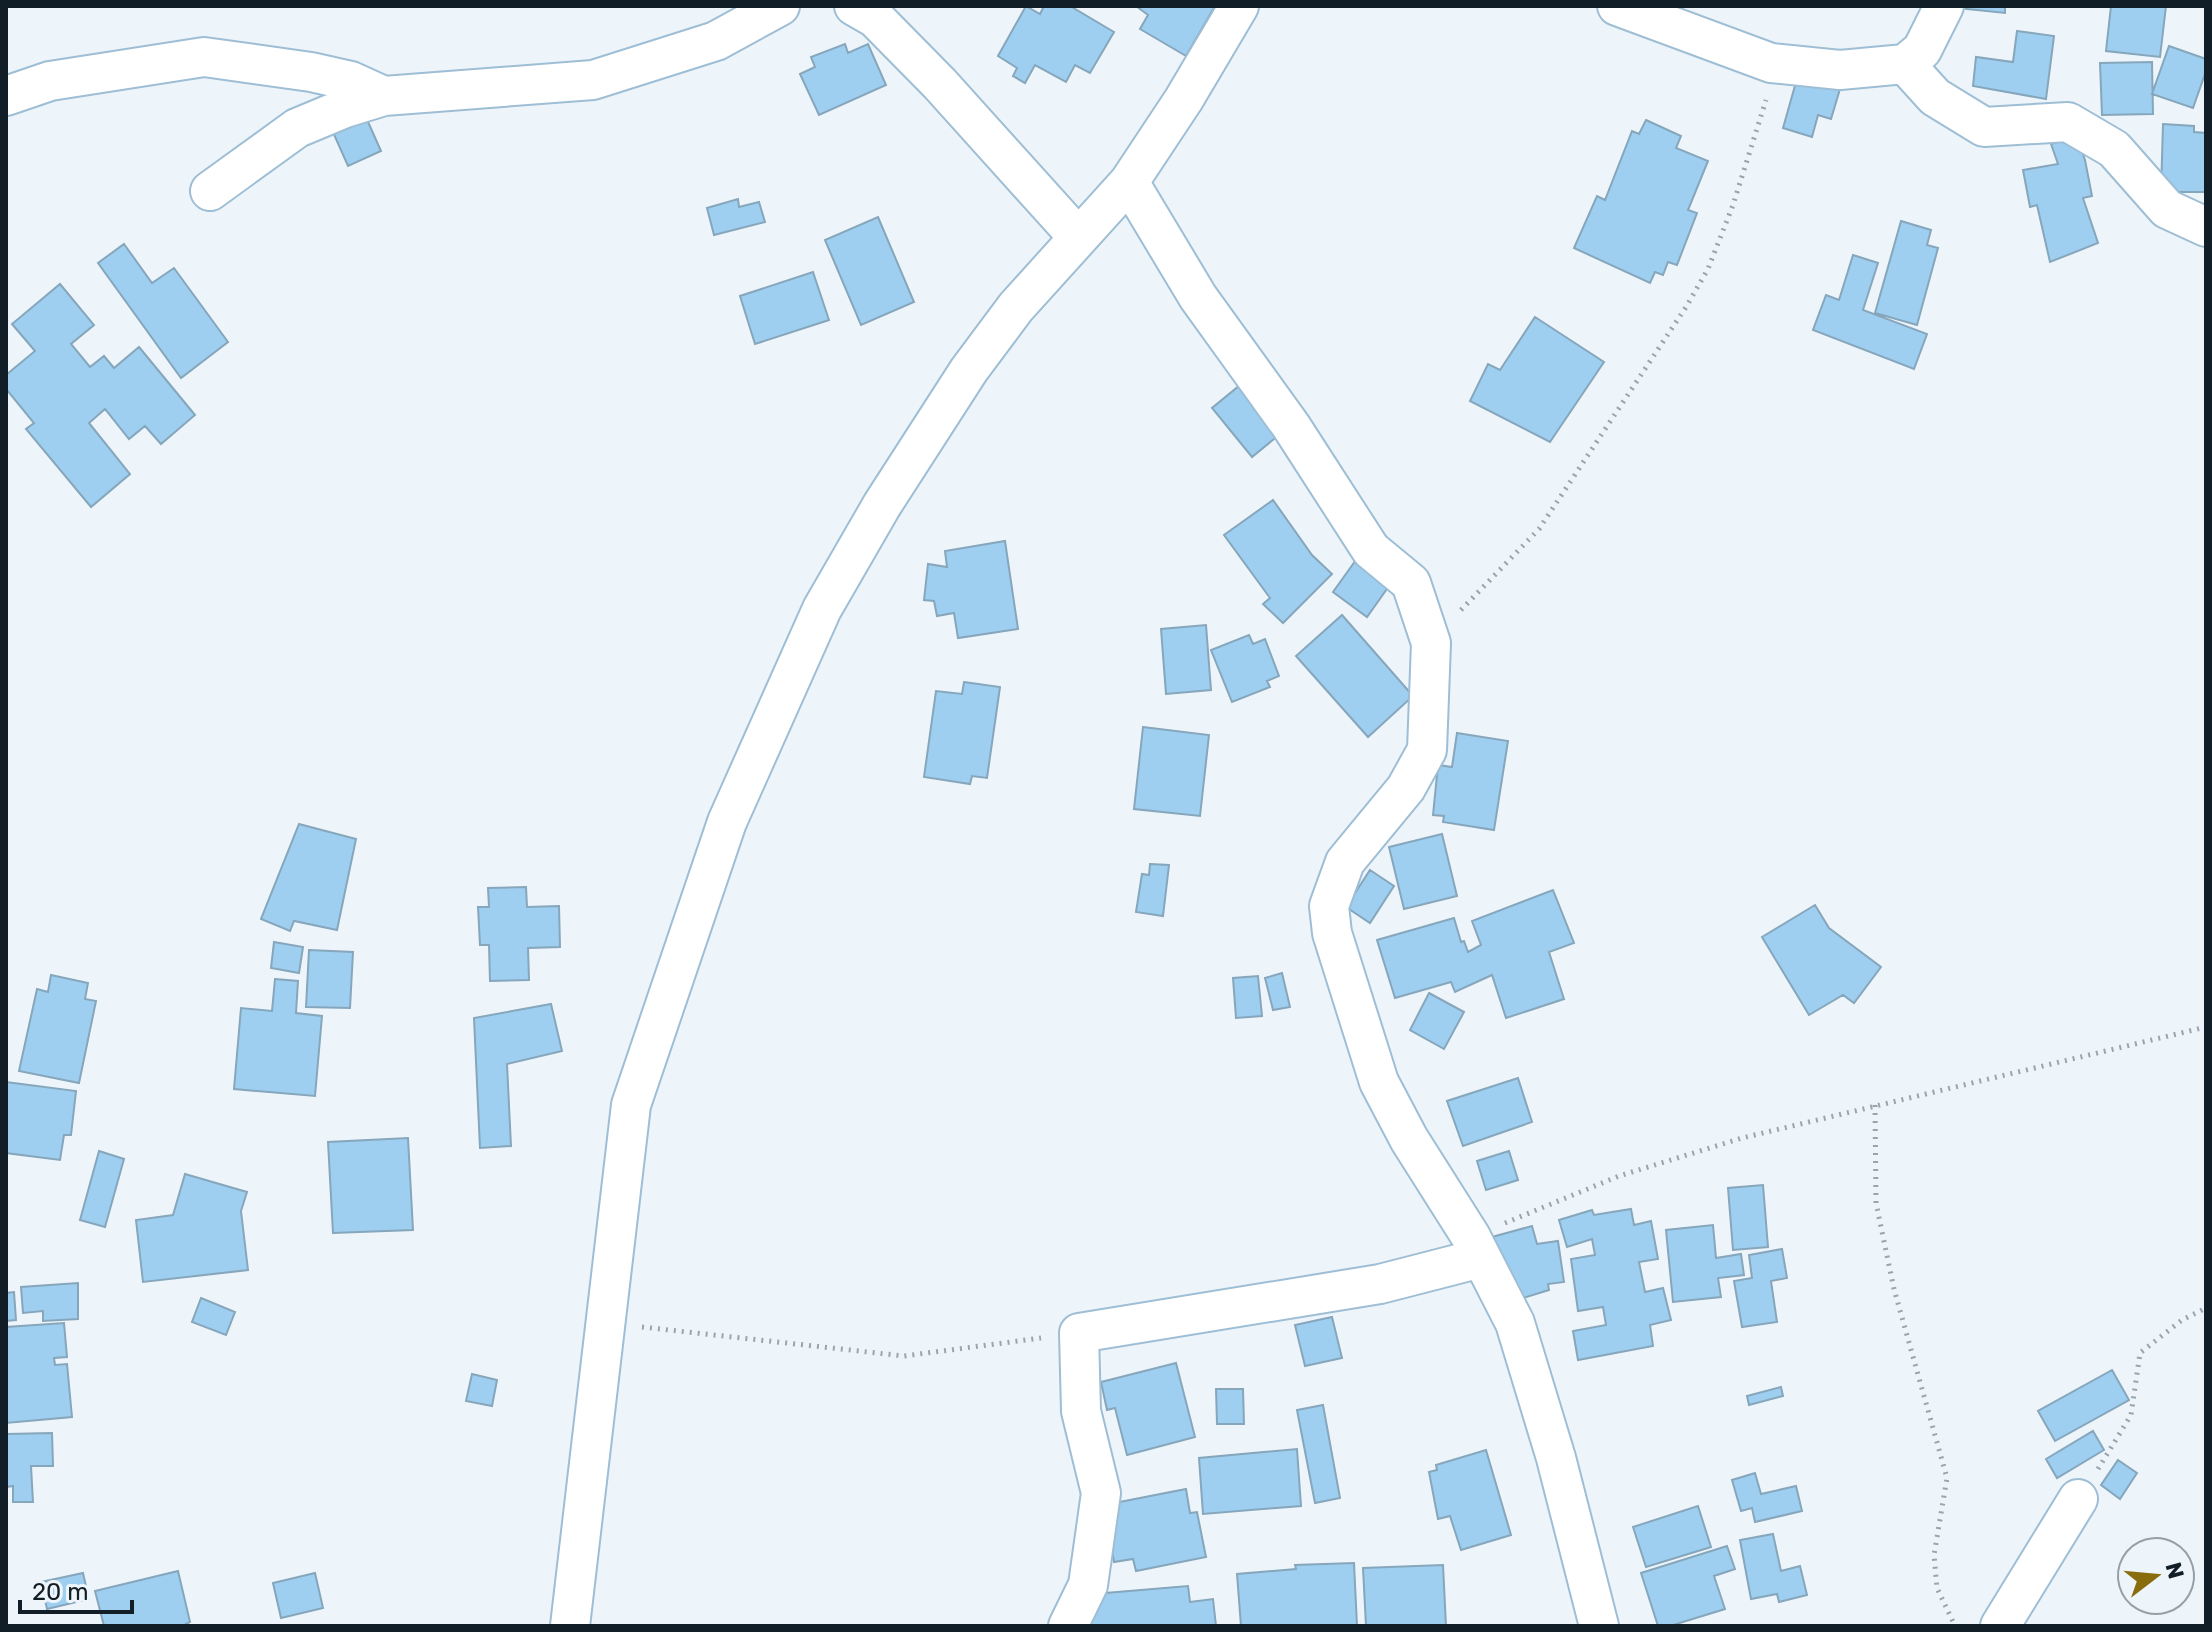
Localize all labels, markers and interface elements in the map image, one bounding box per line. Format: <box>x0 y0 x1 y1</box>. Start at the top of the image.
north arrow <box>2116 1536 2196 1616</box>
text: N <box>2160 1559 2190 1582</box>
scale bar <box>20 1564 132 1614</box>
text: 20 m <box>32 1578 89 1606</box>

